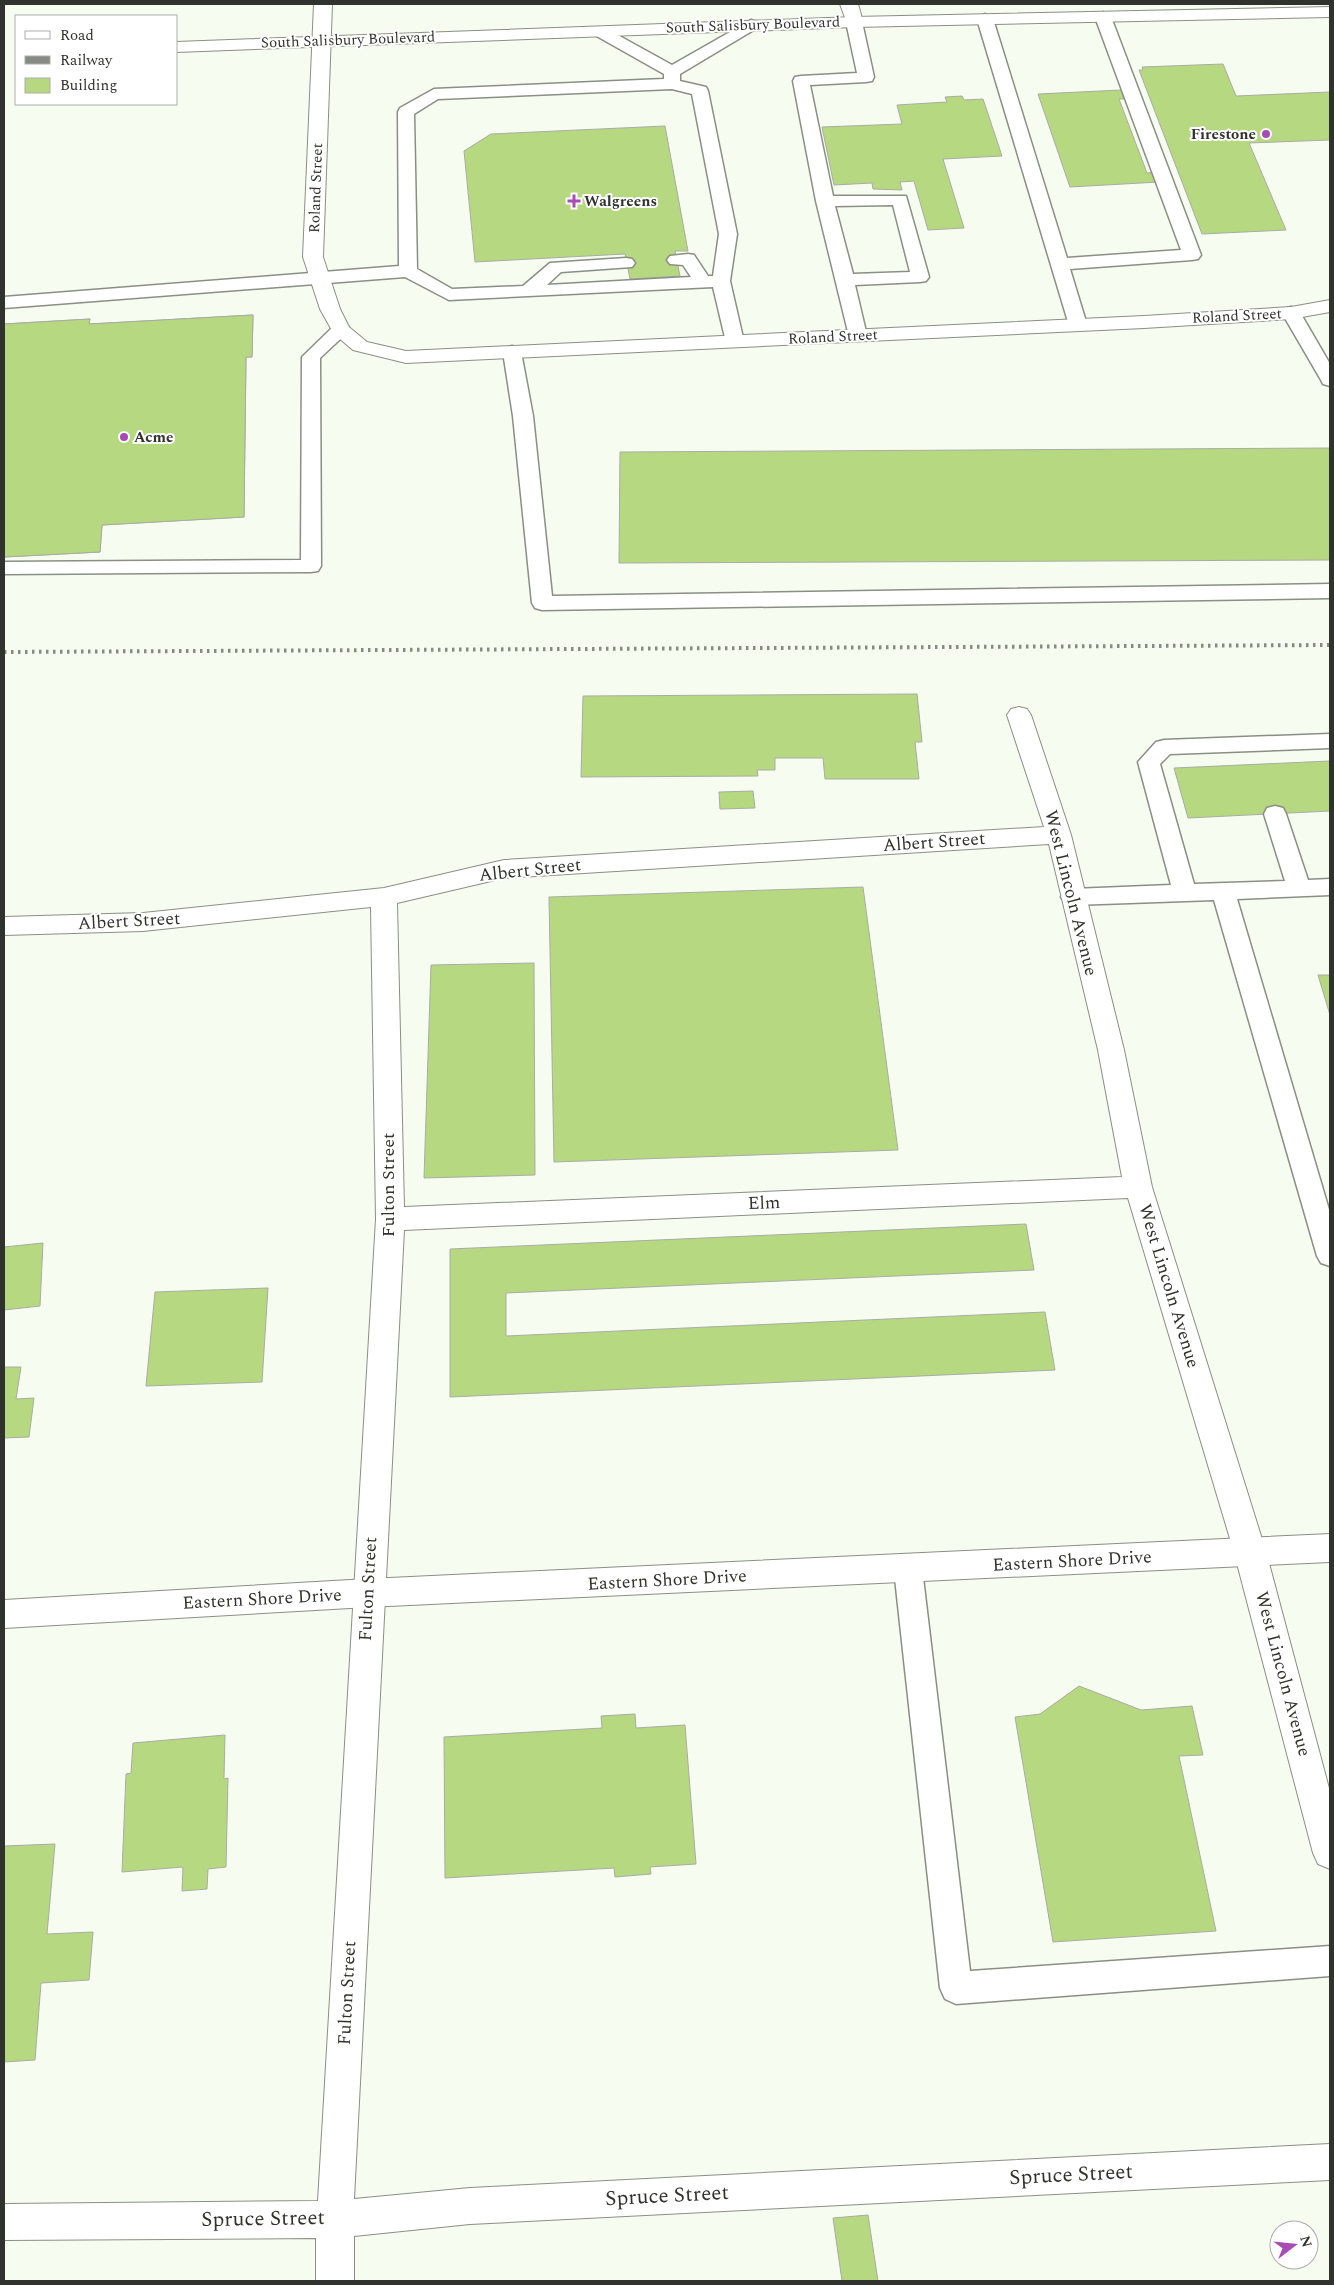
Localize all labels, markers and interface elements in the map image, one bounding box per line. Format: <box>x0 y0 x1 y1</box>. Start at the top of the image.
street label: South Salisbury Boulevard <box>665 10 841 40</box>
legend <box>15 15 178 105</box>
text: Road <box>60 24 94 47</box>
street label: South Salisbury Boulevard <box>260 25 436 55</box>
text: Railway <box>60 49 113 72</box>
text: Building <box>60 74 117 97</box>
place label: Firestone <box>1191 123 1256 146</box>
marker: Firestone <box>1260 128 1272 140</box>
street label: Roland Street <box>303 143 329 233</box>
place label: Walgreens <box>584 190 657 213</box>
marker: Walgreens <box>568 195 580 207</box>
street label: Roland Street <box>1191 302 1283 330</box>
street label: Roland Street <box>787 323 879 351</box>
place label: Acme <box>134 426 174 449</box>
marker: Acme <box>118 431 130 443</box>
street label: West Lincoln Avenue <box>1037 807 1105 979</box>
street label: Albert Street <box>882 825 986 859</box>
street label: Albert Street <box>477 851 583 889</box>
street label: Albert Street <box>77 905 181 937</box>
street label: Fulton Street <box>375 1133 402 1237</box>
street label: Elm <box>747 1189 781 1217</box>
street label: West Lincoln Avenue <box>1131 1201 1207 1371</box>
street label: Fulton Street <box>352 1536 384 1642</box>
street label: Eastern Shore Drive <box>992 1543 1152 1579</box>
street label: Eastern Shore Drive <box>587 1562 747 1598</box>
street label: Eastern Shore Drive <box>182 1581 342 1617</box>
street label: West Lincoln Avenue <box>1248 1588 1318 1760</box>
street label: Fulton Street <box>331 1940 363 2046</box>
street label: Spruce Street <box>1008 2156 1134 2194</box>
street label: Spruce Street <box>604 2177 730 2215</box>
street label: Spruce Street <box>201 2202 325 2236</box>
north arrow <box>1269 2220 1319 2270</box>
text: N <box>1294 2233 1318 2250</box>

